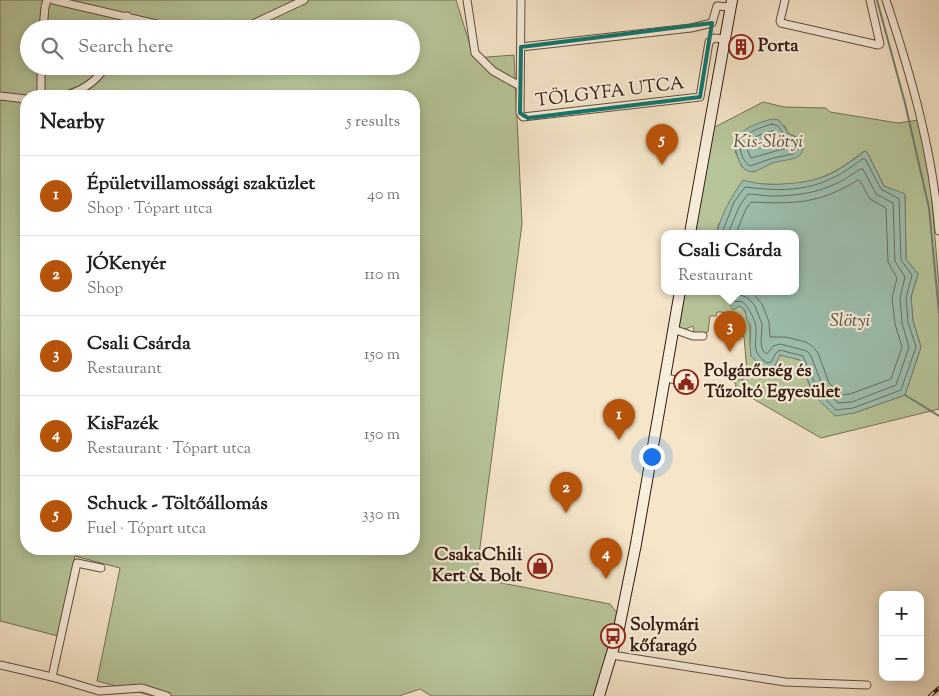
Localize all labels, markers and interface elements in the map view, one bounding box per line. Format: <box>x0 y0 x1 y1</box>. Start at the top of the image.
search box <box>20 20 420 75</box>
icon: search <box>38 34 66 62</box>
text: Search here <box>78 34 173 61</box>
building icon: Porta <box>728 34 754 60</box>
place label: Porta <box>758 34 799 60</box>
street label: TÖLGYFA UTCA <box>534 71 686 115</box>
text: Nearby <box>40 108 105 138</box>
text: 5 results <box>346 111 400 134</box>
pin: 5 <box>646 124 678 165</box>
water label: Kis-Slötyi <box>733 129 803 156</box>
text: Épületvillamossági szaküzlet <box>87 171 315 198</box>
text: 1 <box>53 184 59 207</box>
text: 40 m <box>367 184 400 207</box>
text: Shop · Tópart utca <box>87 198 213 221</box>
popup <box>661 230 799 295</box>
text: Csali Csárda <box>678 238 782 265</box>
text: JÓKenyér <box>87 251 166 278</box>
text: 2 <box>52 264 60 287</box>
text: 110 m <box>364 264 400 287</box>
text: Restaurant <box>678 265 753 288</box>
text: Shop <box>87 278 123 301</box>
water label: Slötyi <box>830 308 871 335</box>
pin: 3 <box>714 311 746 352</box>
text: Csali Csárda <box>87 331 191 358</box>
text: 3 <box>53 344 59 367</box>
text: 150 m <box>364 344 400 367</box>
text: Restaurant <box>87 358 162 381</box>
place label: Polgárőrség és Tűzoltó Egyesület <box>704 359 841 406</box>
public building icon: Polgárőrség és Tűzoltó Egyesület <box>673 369 699 395</box>
pin: 1 <box>603 399 635 440</box>
text: KisFazék <box>87 411 159 438</box>
text: 4 <box>52 424 60 447</box>
text: 150 m <box>364 424 400 447</box>
text: Restaurant · Tópart utca <box>87 438 251 461</box>
your location <box>639 444 665 470</box>
pin: 2 <box>550 472 582 513</box>
text: Schuck - Töltőállomás <box>87 491 268 518</box>
text: 5 <box>53 504 59 527</box>
text: 330 m <box>362 504 400 527</box>
text: Fuel · Tópart utca <box>87 518 206 541</box>
pin: 4 <box>590 538 622 579</box>
place label: CsakaChili Kert & Bolt <box>432 543 523 590</box>
shop icon: CsakaChili Kert & Bolt <box>527 553 553 579</box>
map controls <box>879 591 924 681</box>
button: + <box>879 591 924 636</box>
place label: Solymári kőfaragó <box>629 613 700 660</box>
bus stop icon: Solymári kőfaragó <box>600 623 626 649</box>
button: − <box>879 636 924 681</box>

